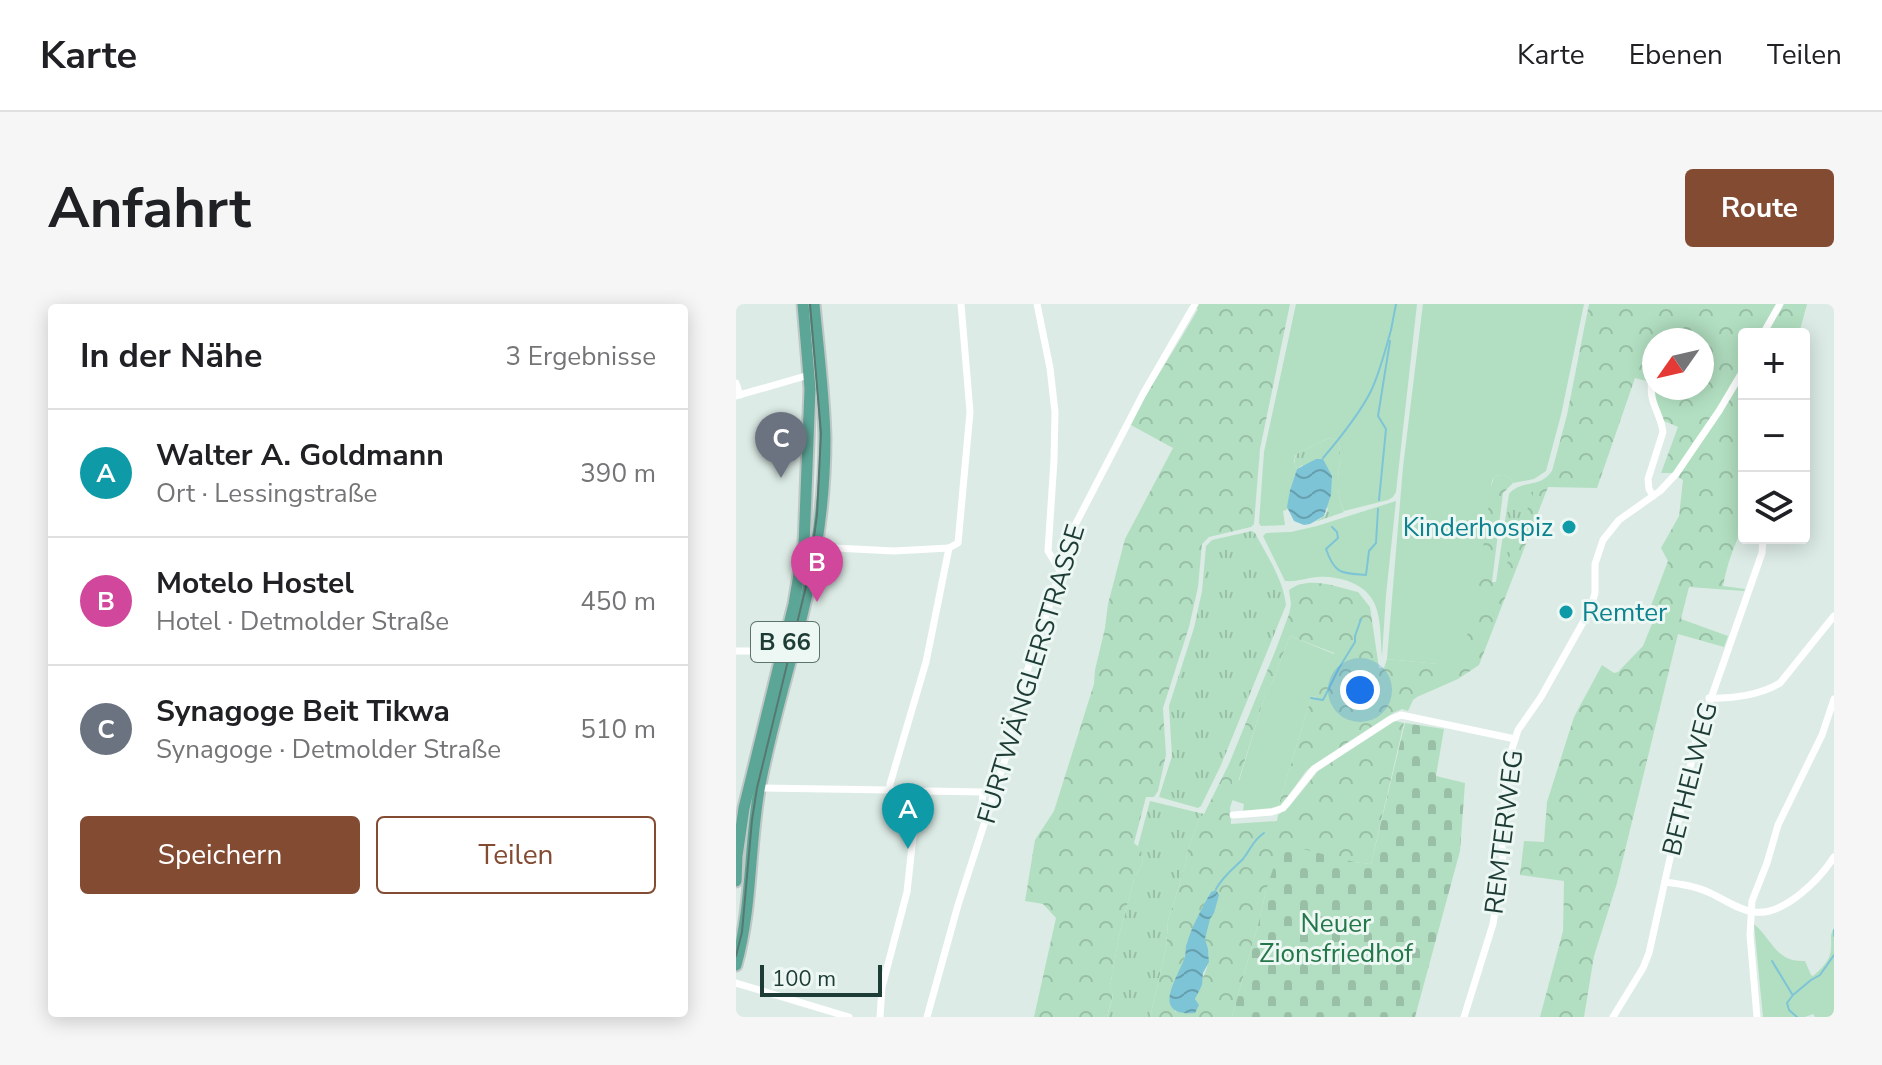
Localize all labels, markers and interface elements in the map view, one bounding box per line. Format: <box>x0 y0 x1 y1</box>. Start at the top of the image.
text: Karte <box>40 30 137 81</box>
text: Karte <box>1517 36 1585 74</box>
text: Ebenen <box>1629 36 1723 74</box>
text: Teilen <box>1767 36 1842 74</box>
button: Route <box>1685 169 1834 247</box>
text: Anfahrt <box>48 170 251 247</box>
north arrow <box>1642 328 1714 400</box>
map controls <box>1738 328 1810 544</box>
button: + <box>1738 328 1810 400</box>
text: In der Nähe <box>80 333 262 379</box>
text: 3 Ergebnisse <box>506 339 656 374</box>
button: − <box>1738 400 1810 472</box>
pin: C <box>755 412 807 478</box>
text: Walter A. Goldmann <box>156 435 444 476</box>
text: A <box>96 456 116 491</box>
text: 390 m <box>580 456 656 491</box>
button: layers <box>1738 472 1810 544</box>
text: Ort · Lessingstraße <box>156 476 377 511</box>
place label: Kinderhospiz <box>1403 510 1553 545</box>
marker: Kinderhospiz <box>1560 518 1578 536</box>
street label: FURTWÄNGLERSTRASSE <box>969 520 1093 828</box>
pin: B <box>791 536 843 602</box>
text: Motelo Hostel <box>156 563 354 604</box>
text: B <box>97 584 115 619</box>
text: 450 m <box>580 584 656 619</box>
place label: Remter <box>1582 595 1668 630</box>
marker: Remter <box>1557 603 1575 621</box>
text: Hotel · Detmolder Straße <box>156 604 449 639</box>
road number: B 66 <box>751 622 819 662</box>
your location <box>1340 670 1380 710</box>
text: Synagoge Beit Tikwa <box>156 691 450 732</box>
street label: BETHELWEG <box>1654 698 1726 860</box>
text: C <box>97 712 115 747</box>
text: 510 m <box>580 712 656 747</box>
text: Synagoge · Detmolder Straße <box>156 732 501 767</box>
street label: REMTERWEG <box>1477 748 1531 916</box>
pin: A <box>882 783 934 849</box>
button: Speichern <box>80 816 360 894</box>
button: Teilen <box>376 816 656 894</box>
park label: Neuer Zionsfriedhof <box>1259 906 1413 971</box>
scale bar <box>760 961 882 997</box>
text: 100 m <box>772 964 836 994</box>

